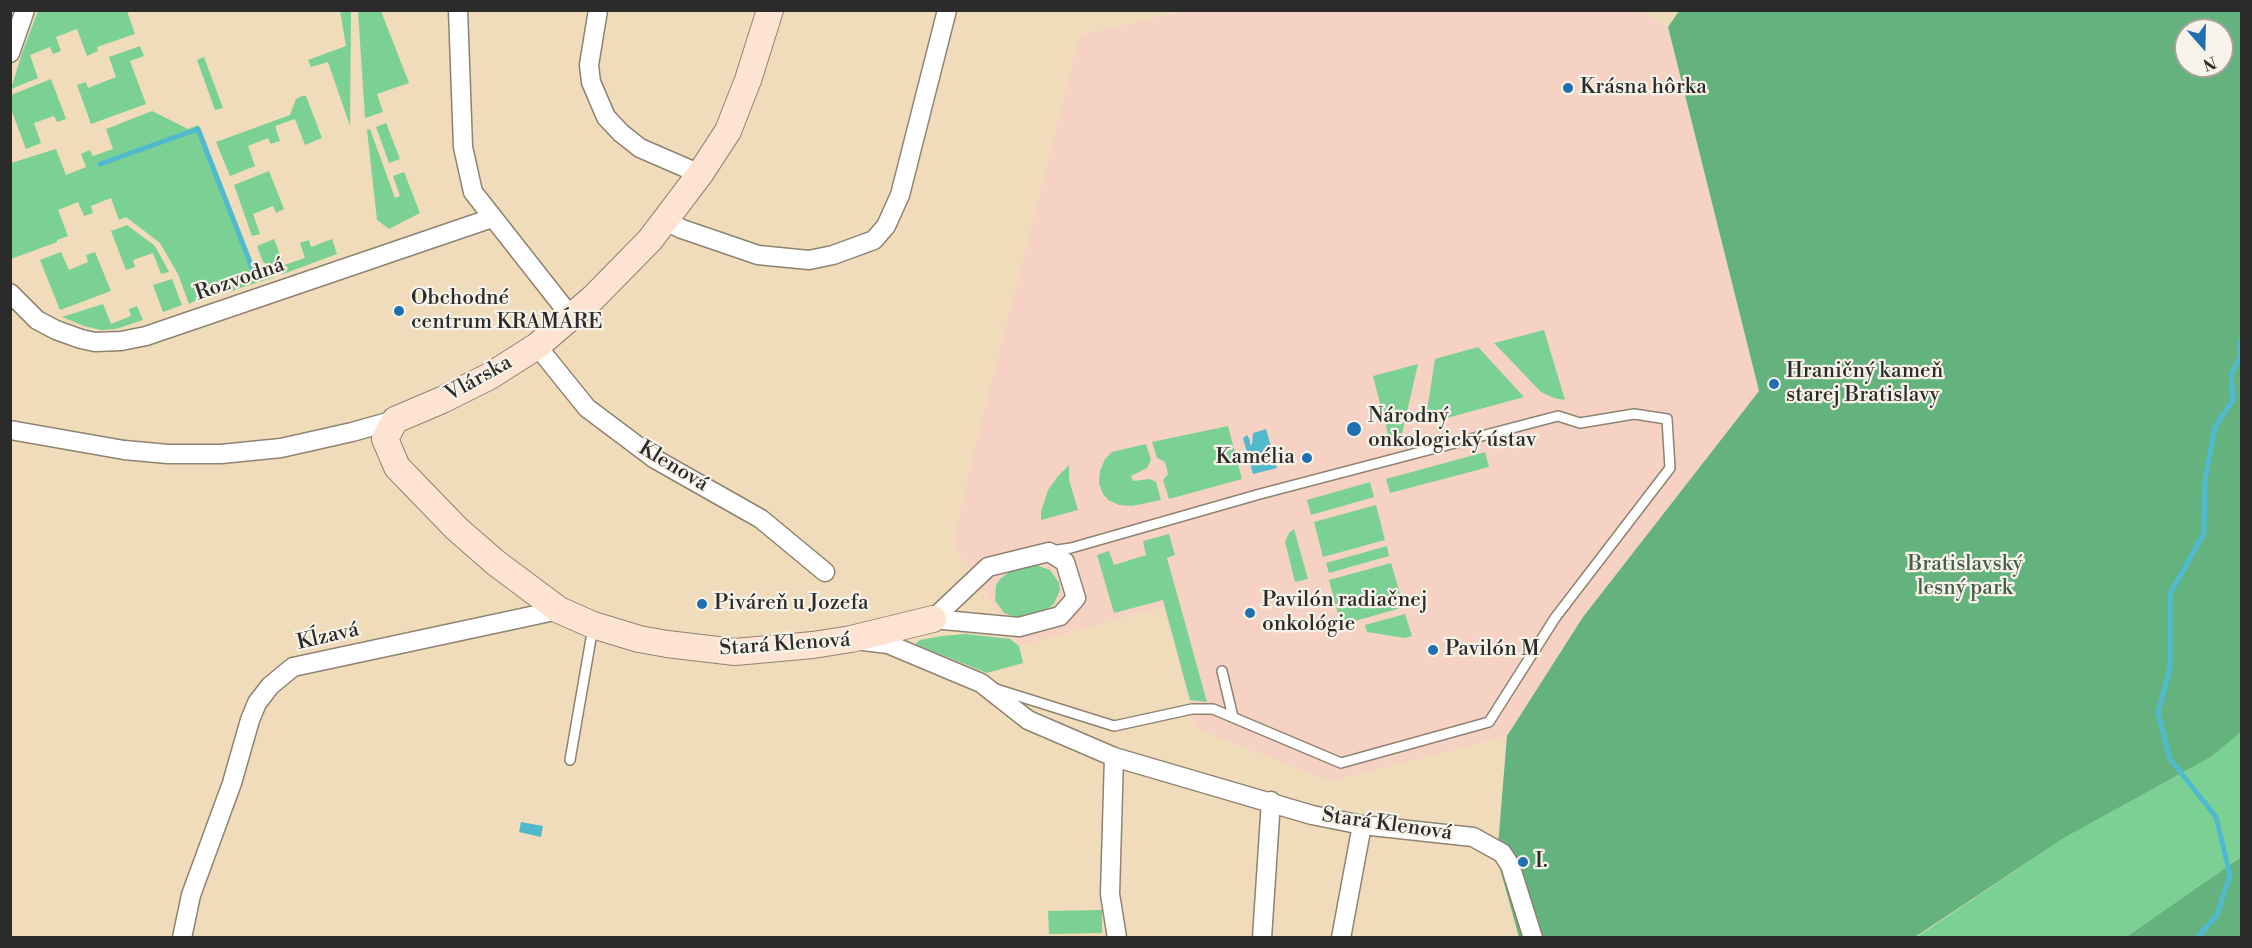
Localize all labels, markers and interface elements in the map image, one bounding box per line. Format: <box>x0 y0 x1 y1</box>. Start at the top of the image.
north arrow <box>2174 18 2234 78</box>
text: N <box>2200 51 2219 75</box>
place label: Krásna hôrka <box>1580 75 1707 101</box>
marker: Krásna hôrka <box>1561 81 1575 95</box>
street label: Rozvodná <box>192 253 288 307</box>
place label: Obchodné centrum KRAMÁRE <box>411 286 602 336</box>
marker: Obchodné centrum KRAMÁRE <box>392 304 406 318</box>
street label: Vlárska <box>441 350 517 408</box>
place label: Hraničný kameň starej Bratislavy <box>1786 359 1943 409</box>
marker: Hraničný kameň starej Bratislavy <box>1767 377 1781 391</box>
place label: Národný onkologický ústav <box>1368 404 1537 454</box>
marker: Národný onkologický ústav <box>1345 420 1363 438</box>
street label: Klenová <box>633 436 713 498</box>
place label: Kamélia <box>1215 445 1295 471</box>
marker: Kamélia <box>1300 451 1314 465</box>
park label: Bratislavský lesný park <box>1907 552 2023 602</box>
place label: Pavilón radiačnej onkológie <box>1262 588 1428 638</box>
place label: Piváreň u Jozefa <box>714 591 869 617</box>
marker: Piváreň u Jozefa <box>695 597 709 611</box>
marker: Pavilón radiačnej onkológie <box>1243 606 1257 620</box>
street label: Kĺzavá <box>294 618 362 656</box>
street label: Stará Klenová <box>719 628 851 662</box>
place label: Pavilón M <box>1445 637 1540 663</box>
marker: Pavilón M <box>1426 643 1440 657</box>
street label: Stará Klenová <box>1320 803 1454 847</box>
place label: I. <box>1535 849 1548 875</box>
marker: I. <box>1516 855 1530 869</box>

